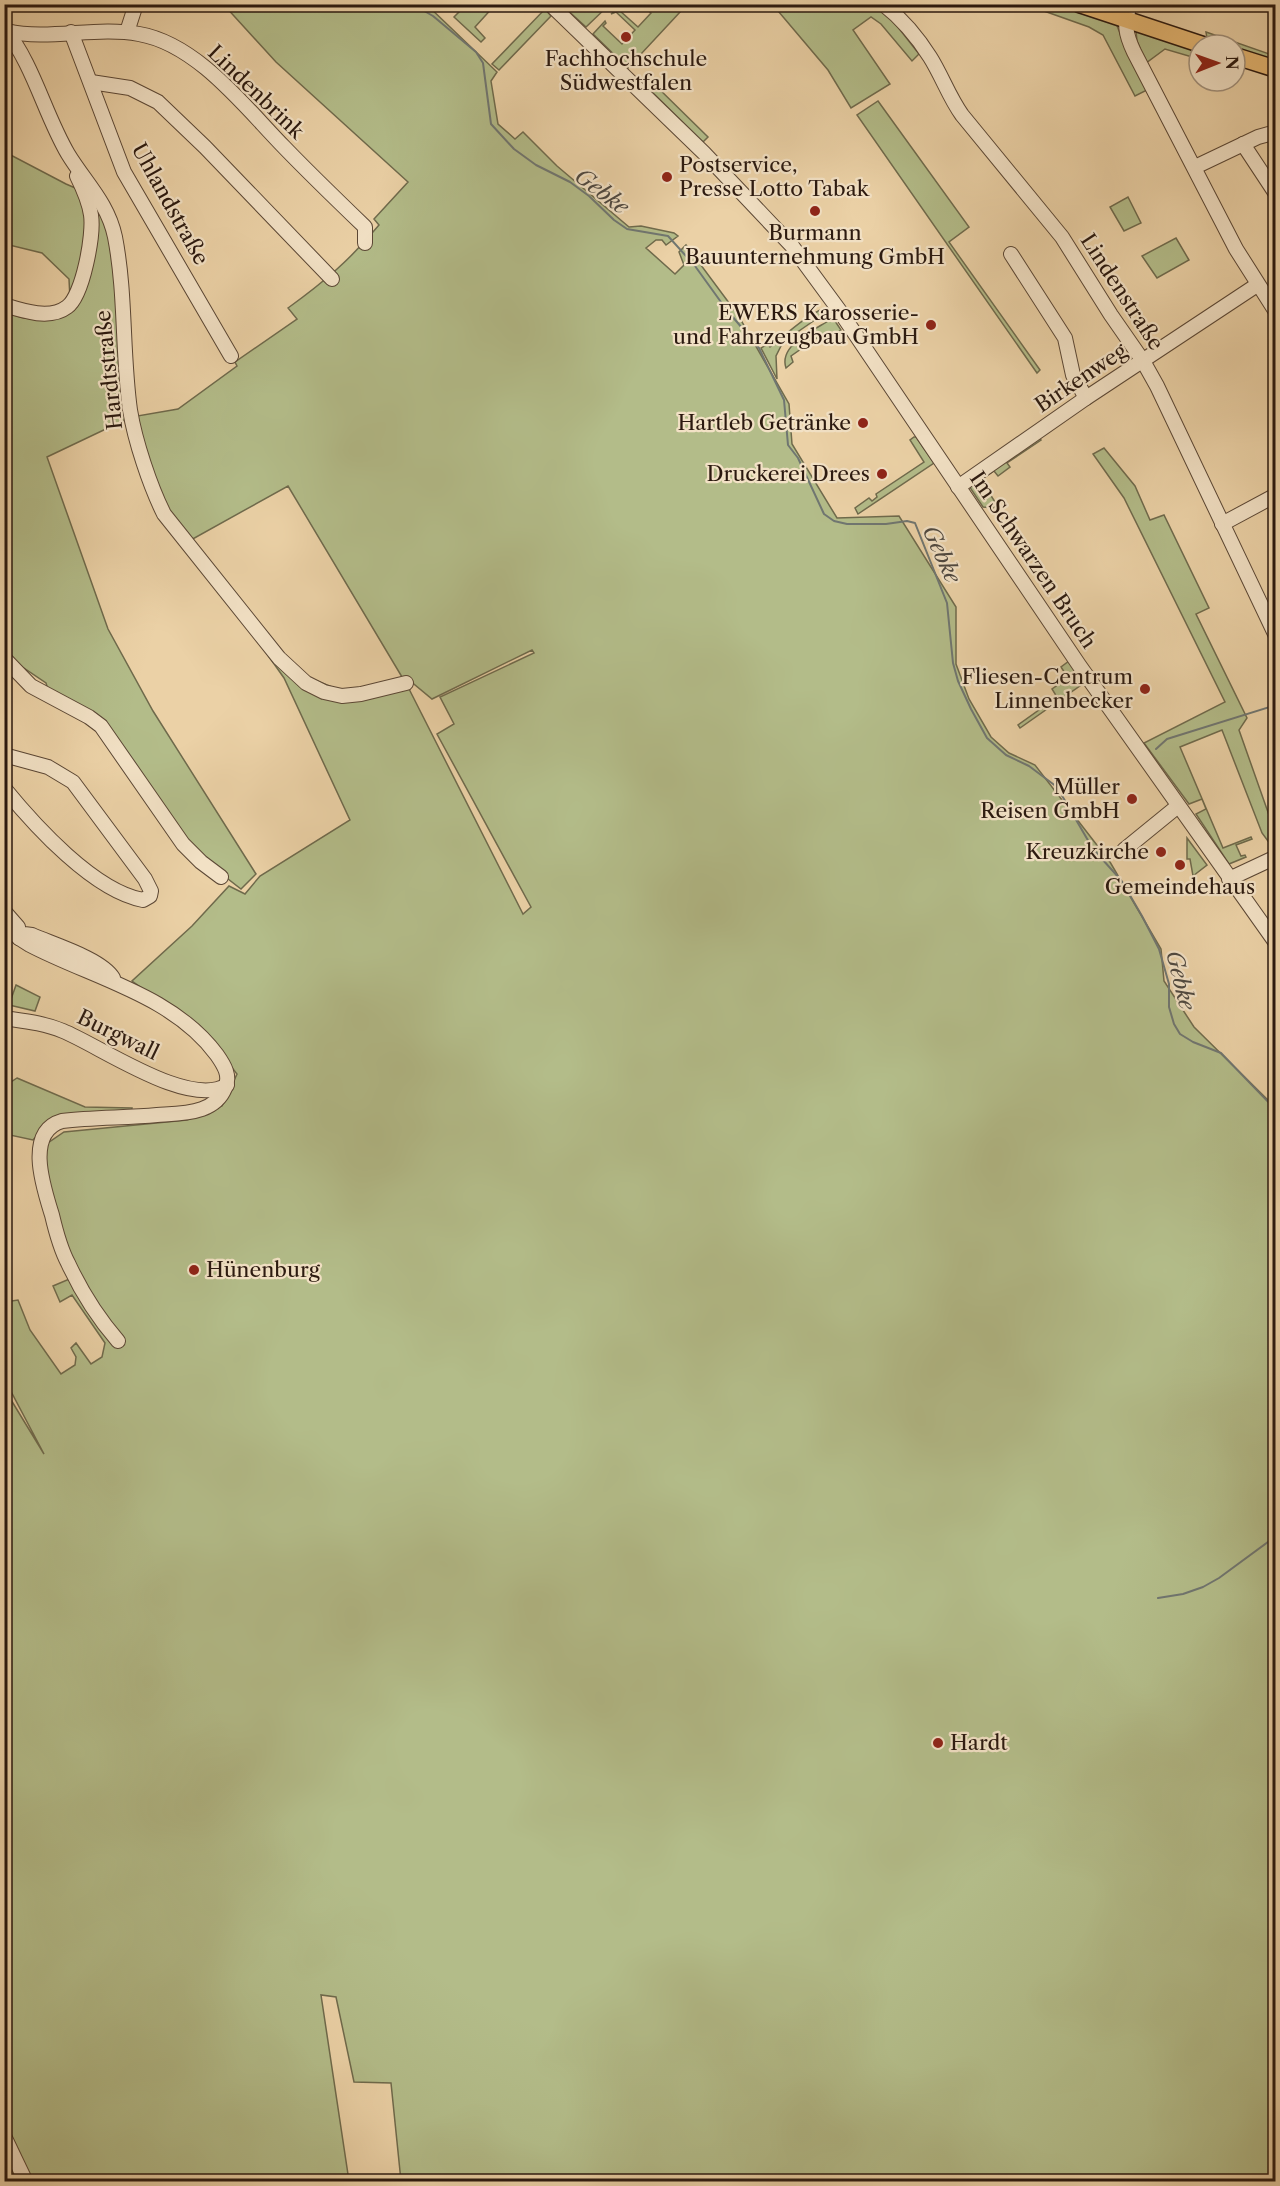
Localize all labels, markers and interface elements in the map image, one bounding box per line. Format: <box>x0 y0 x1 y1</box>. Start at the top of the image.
marker: Fachhochschule Südwestfalen <box>619 30 633 44</box>
north arrow <box>1187 33 1247 93</box>
street label: Lindenbrink <box>203 40 310 144</box>
place label: Fachhochschule Südwestfalen <box>545 46 707 95</box>
text: N <box>1222 56 1242 70</box>
street label: Uhlandstraße <box>127 139 214 269</box>
place label: Postservice, Presse Lotto Tabak <box>679 152 870 201</box>
water label: Gebke <box>569 162 635 221</box>
marker: Postservice, Presse Lotto Tabak <box>660 170 674 184</box>
marker: Burmann Bauunternehmung GmbH <box>808 204 822 218</box>
place label: Burmann Bauunternehmung GmbH <box>685 220 945 269</box>
street label: Lindenstraße <box>1076 229 1169 355</box>
place label: EWERS Karosserie- und Fahrzeugbau GmbH <box>673 300 919 349</box>
street label: Hardtstraße <box>90 309 127 431</box>
marker: EWERS Karosserie- und Fahrzeugbau GmbH <box>924 318 938 332</box>
street label: Birkenweg <box>1030 337 1132 417</box>
place label: Hartleb Getränke <box>677 410 851 435</box>
marker: Hartleb Getränke <box>856 416 870 430</box>
place label: Druckerei Drees <box>707 461 870 486</box>
marker: Druckerei Drees <box>875 467 889 481</box>
street label: Im Schwarzen Bruch <box>965 467 1102 653</box>
water label: Gebke <box>916 521 967 589</box>
place label: Fliesen-Centrum Linnenbecker <box>962 664 1133 713</box>
marker: Fliesen-Centrum Linnenbecker <box>1138 682 1152 696</box>
place label: Müller Reisen GmbH <box>980 774 1120 823</box>
marker: Müller Reisen GmbH <box>1125 792 1139 806</box>
place label: Kreuzkirche <box>1026 839 1149 864</box>
marker: Kreuzkirche <box>1154 845 1168 859</box>
marker: Gemeindehaus <box>1173 858 1187 872</box>
place label: Gemeindehaus <box>1105 874 1255 899</box>
water label: Gebke <box>1160 947 1201 1014</box>
street label: Burgwall <box>73 1004 163 1065</box>
place label: Hünenburg <box>206 1257 321 1282</box>
marker: Hünenburg <box>187 1263 201 1277</box>
place label: Hardt <box>950 1730 1008 1755</box>
marker: Hardt <box>931 1736 945 1750</box>

